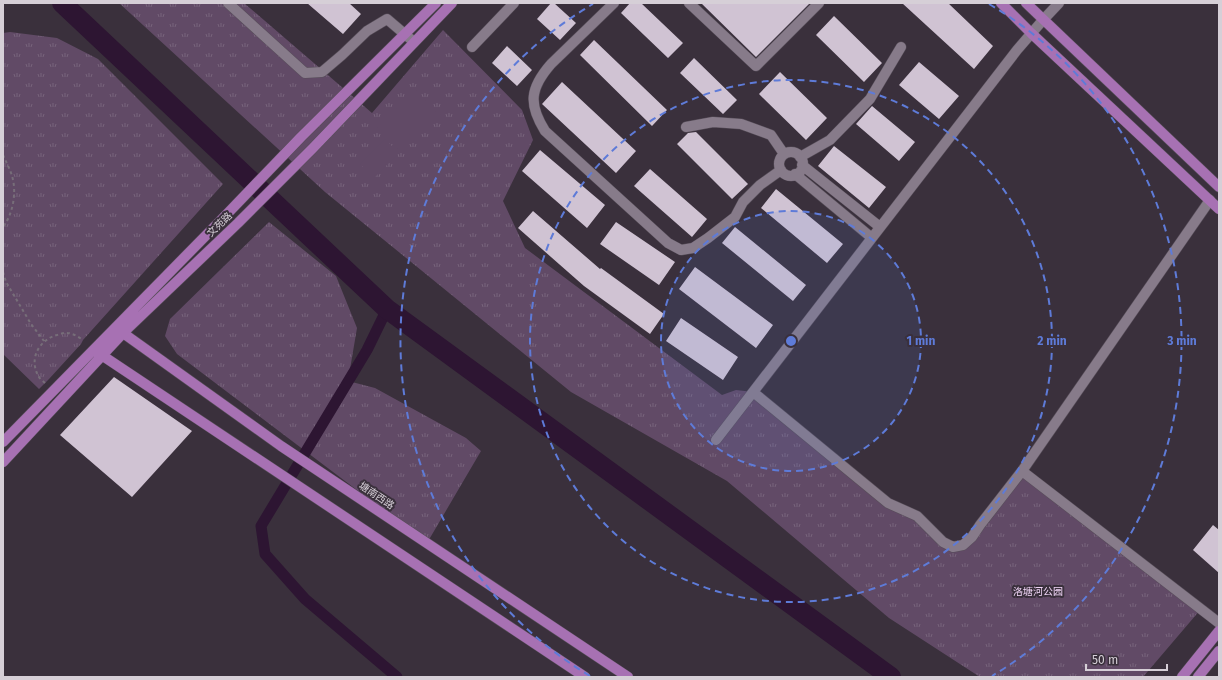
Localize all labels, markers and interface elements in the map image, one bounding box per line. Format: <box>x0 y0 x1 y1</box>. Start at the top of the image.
street label: 文苑路 <box>205 210 235 239</box>
centre of rings <box>784 334 798 348</box>
text: 1 min <box>907 334 935 348</box>
text: 2 min <box>1037 334 1067 348</box>
text: 3 min <box>1166 334 1197 348</box>
street label: 塘南西路 <box>357 480 396 512</box>
park label: 洛塘河公园 <box>1013 586 1063 598</box>
scale bar <box>1086 646 1167 672</box>
text: 50 m <box>1092 653 1118 667</box>

